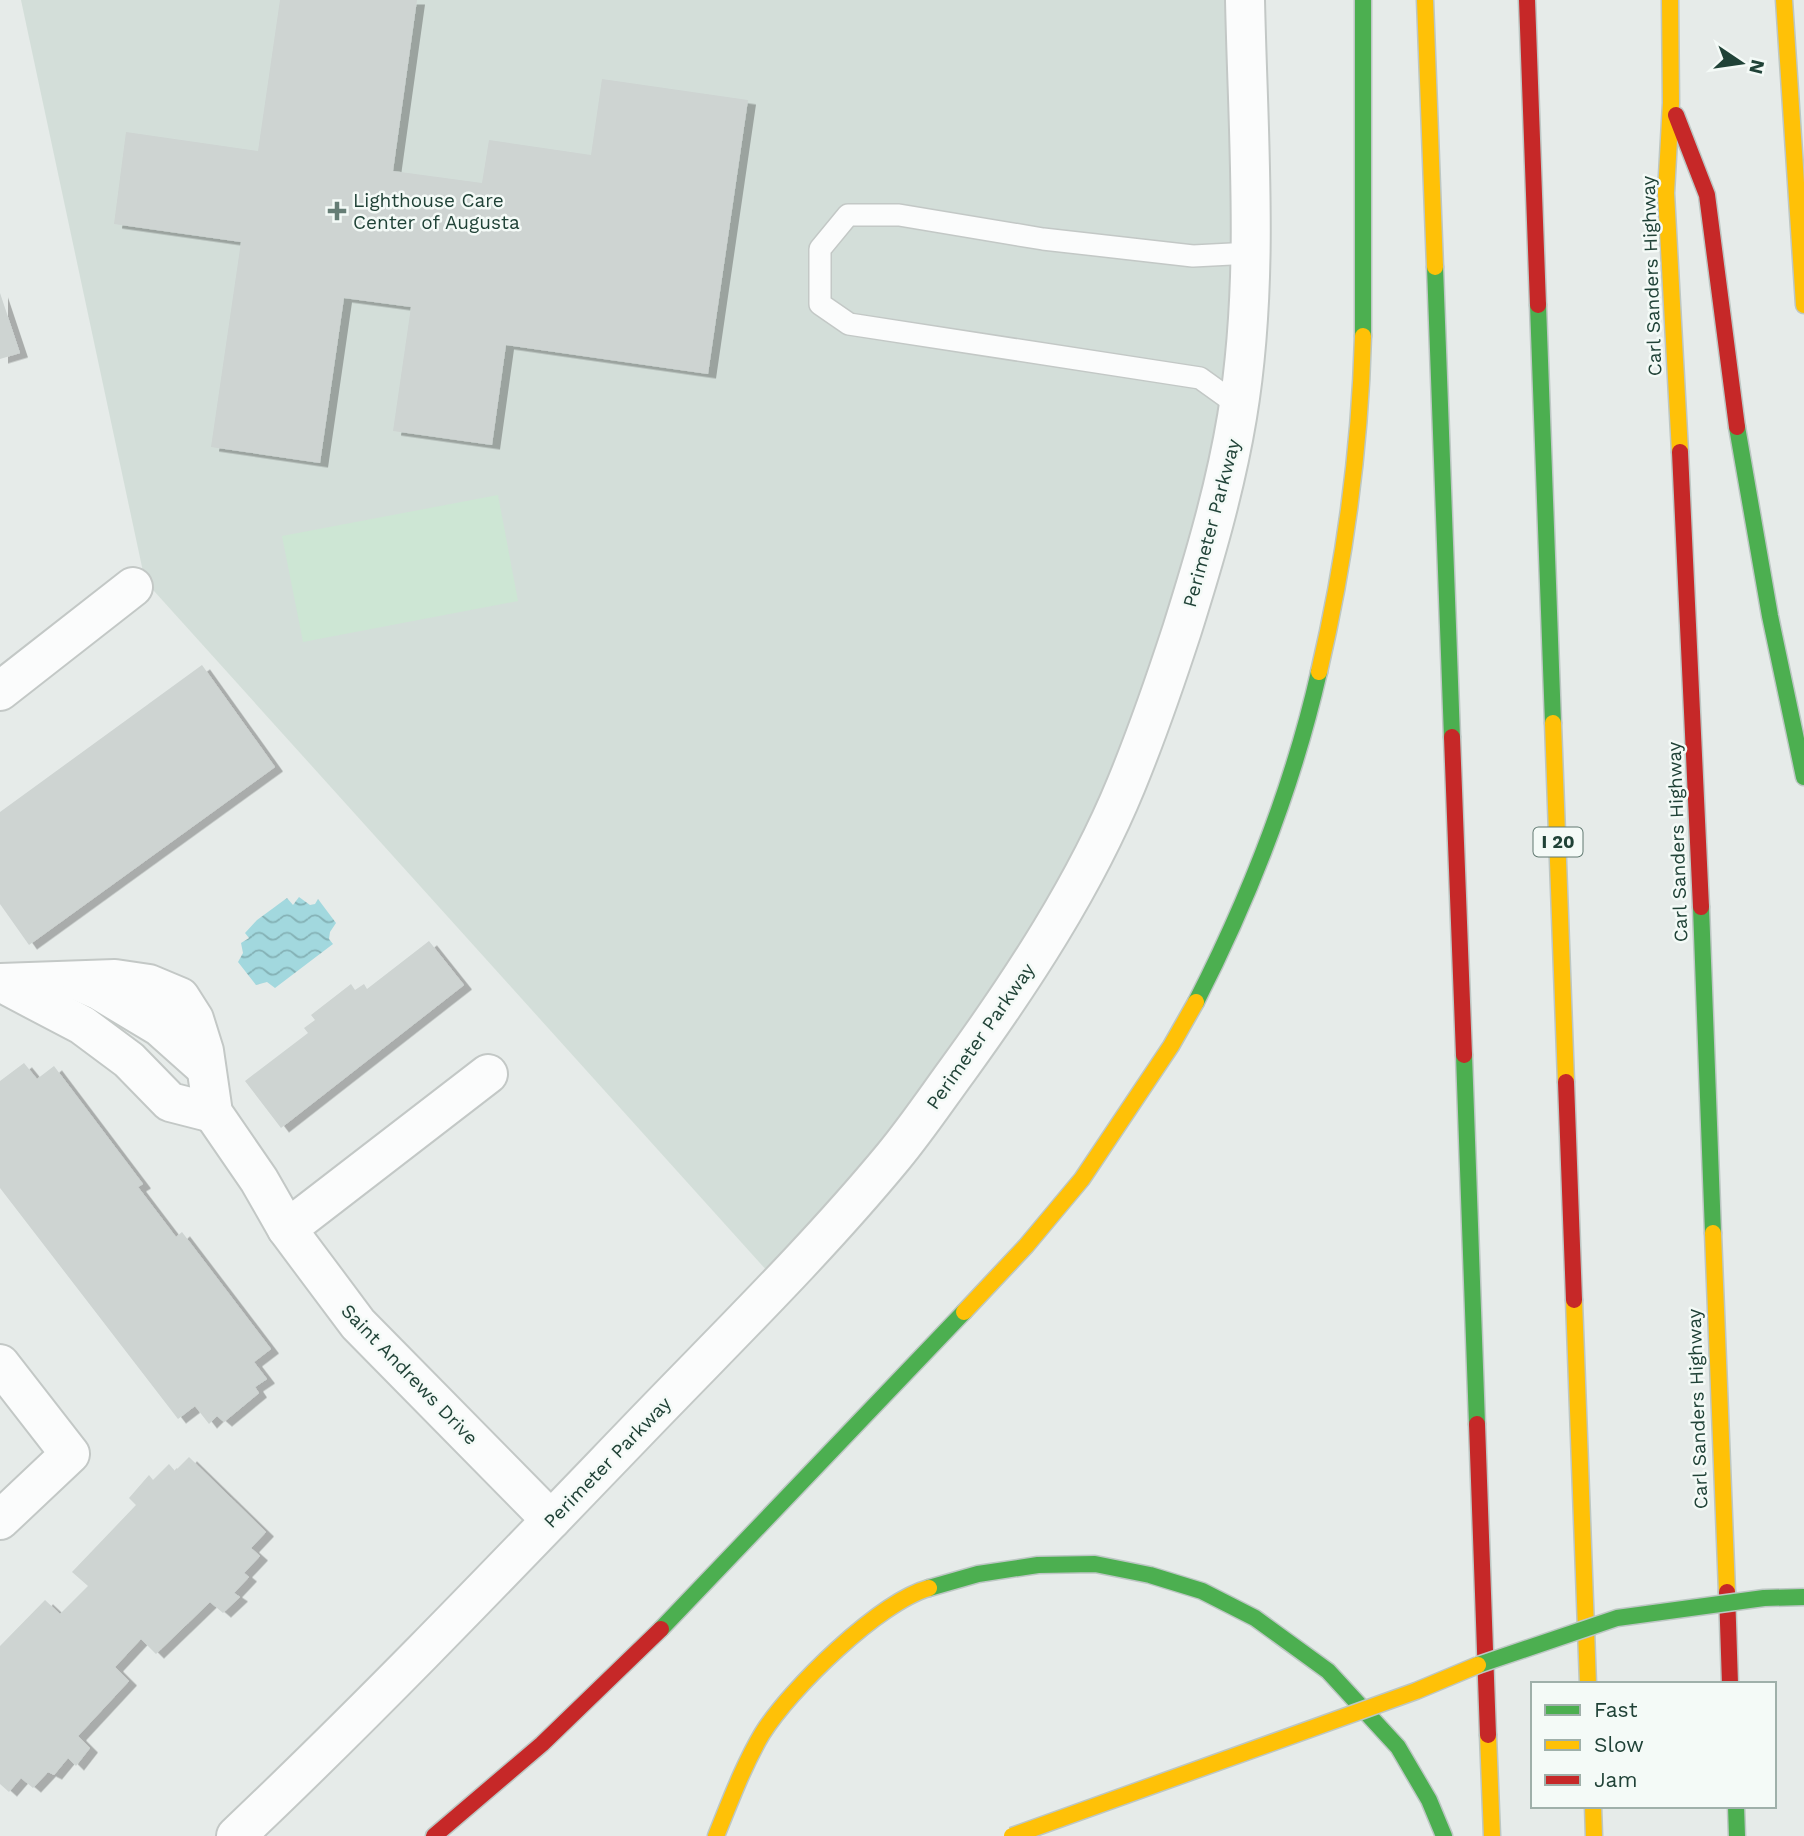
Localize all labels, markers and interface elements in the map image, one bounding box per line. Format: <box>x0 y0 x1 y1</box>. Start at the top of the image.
north arrow <box>1706 28 1776 98</box>
text: N <box>1744 57 1770 76</box>
street label: Carl Sanders Highway <box>1636 175 1666 377</box>
place label: Lighthouse Care Center of Augusta <box>353 189 520 234</box>
marker: Lighthouse Care Center of Augusta <box>327 201 347 221</box>
street label: Perimeter Parkway <box>1178 436 1245 610</box>
street label: Carl Sanders Highway <box>1662 741 1692 943</box>
road number: I 20 <box>1534 828 1582 856</box>
street label: Perimeter Parkway <box>921 959 1040 1114</box>
street label: Saint Andrews Drive <box>336 1299 483 1450</box>
street label: Carl Sanders Highway <box>1682 1308 1712 1510</box>
street label: Perimeter Parkway <box>539 1392 676 1533</box>
legend <box>1531 1682 1776 1808</box>
text: Fast <box>1594 1697 1638 1722</box>
text: Slow <box>1594 1732 1644 1757</box>
text: Jam <box>1594 1767 1637 1792</box>

